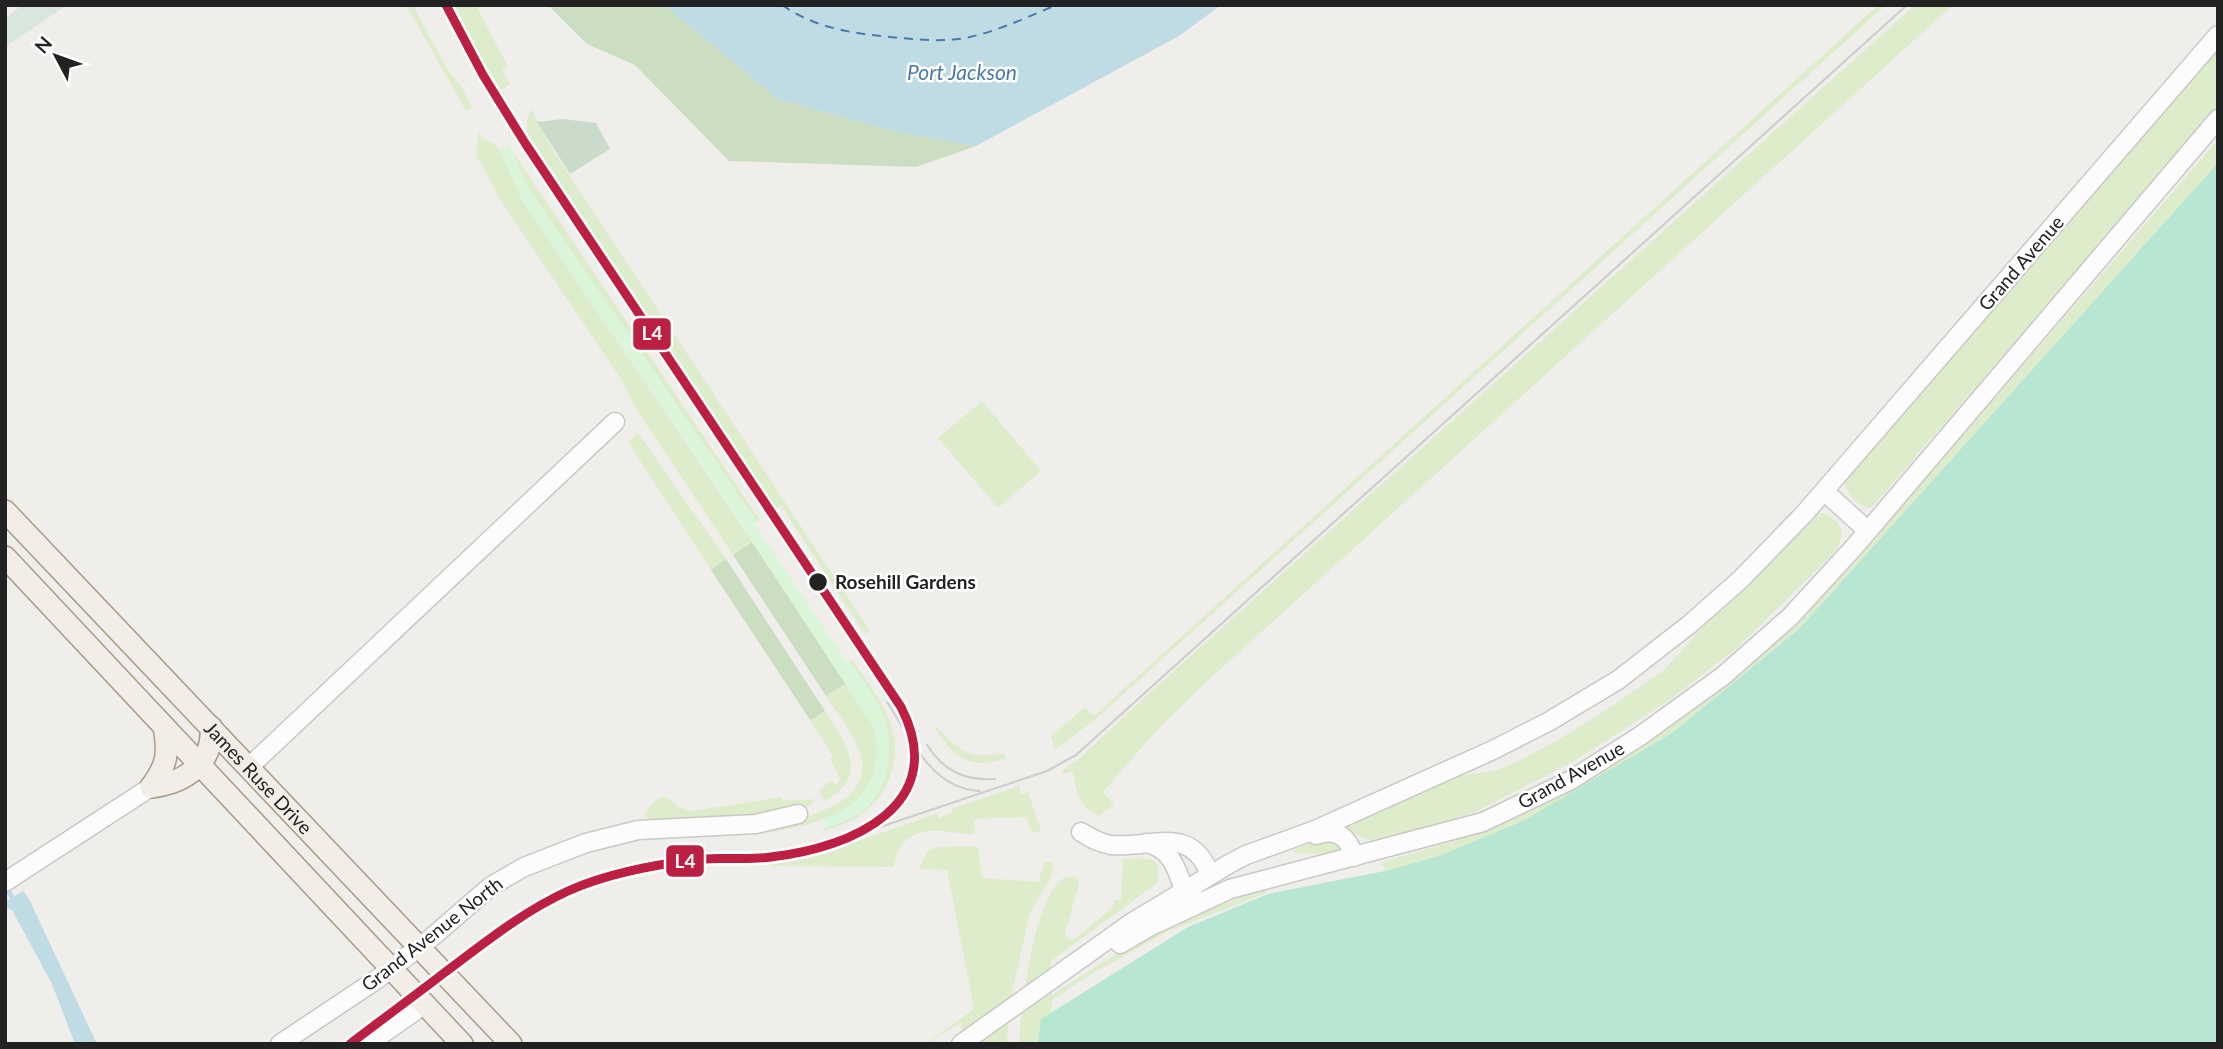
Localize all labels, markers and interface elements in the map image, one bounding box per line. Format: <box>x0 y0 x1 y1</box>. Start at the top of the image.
north arrow <box>21 21 91 91</box>
text: N <box>29 31 56 58</box>
water label: Port Jackson <box>907 59 1017 84</box>
street label: Grand Avenue <box>1973 210 2068 315</box>
line badge: L4 <box>632 317 672 351</box>
text: L4 <box>642 321 662 344</box>
place label: Rosehill Gardens <box>835 570 976 593</box>
marker: Rosehill Gardens <box>807 571 829 593</box>
street label: James Ruse Drive <box>200 716 318 839</box>
street label: Grand Avenue <box>1513 736 1628 813</box>
line badge: L4 <box>665 844 705 878</box>
text: L4 <box>675 849 695 872</box>
street label: Grand Avenue North <box>357 871 507 996</box>

